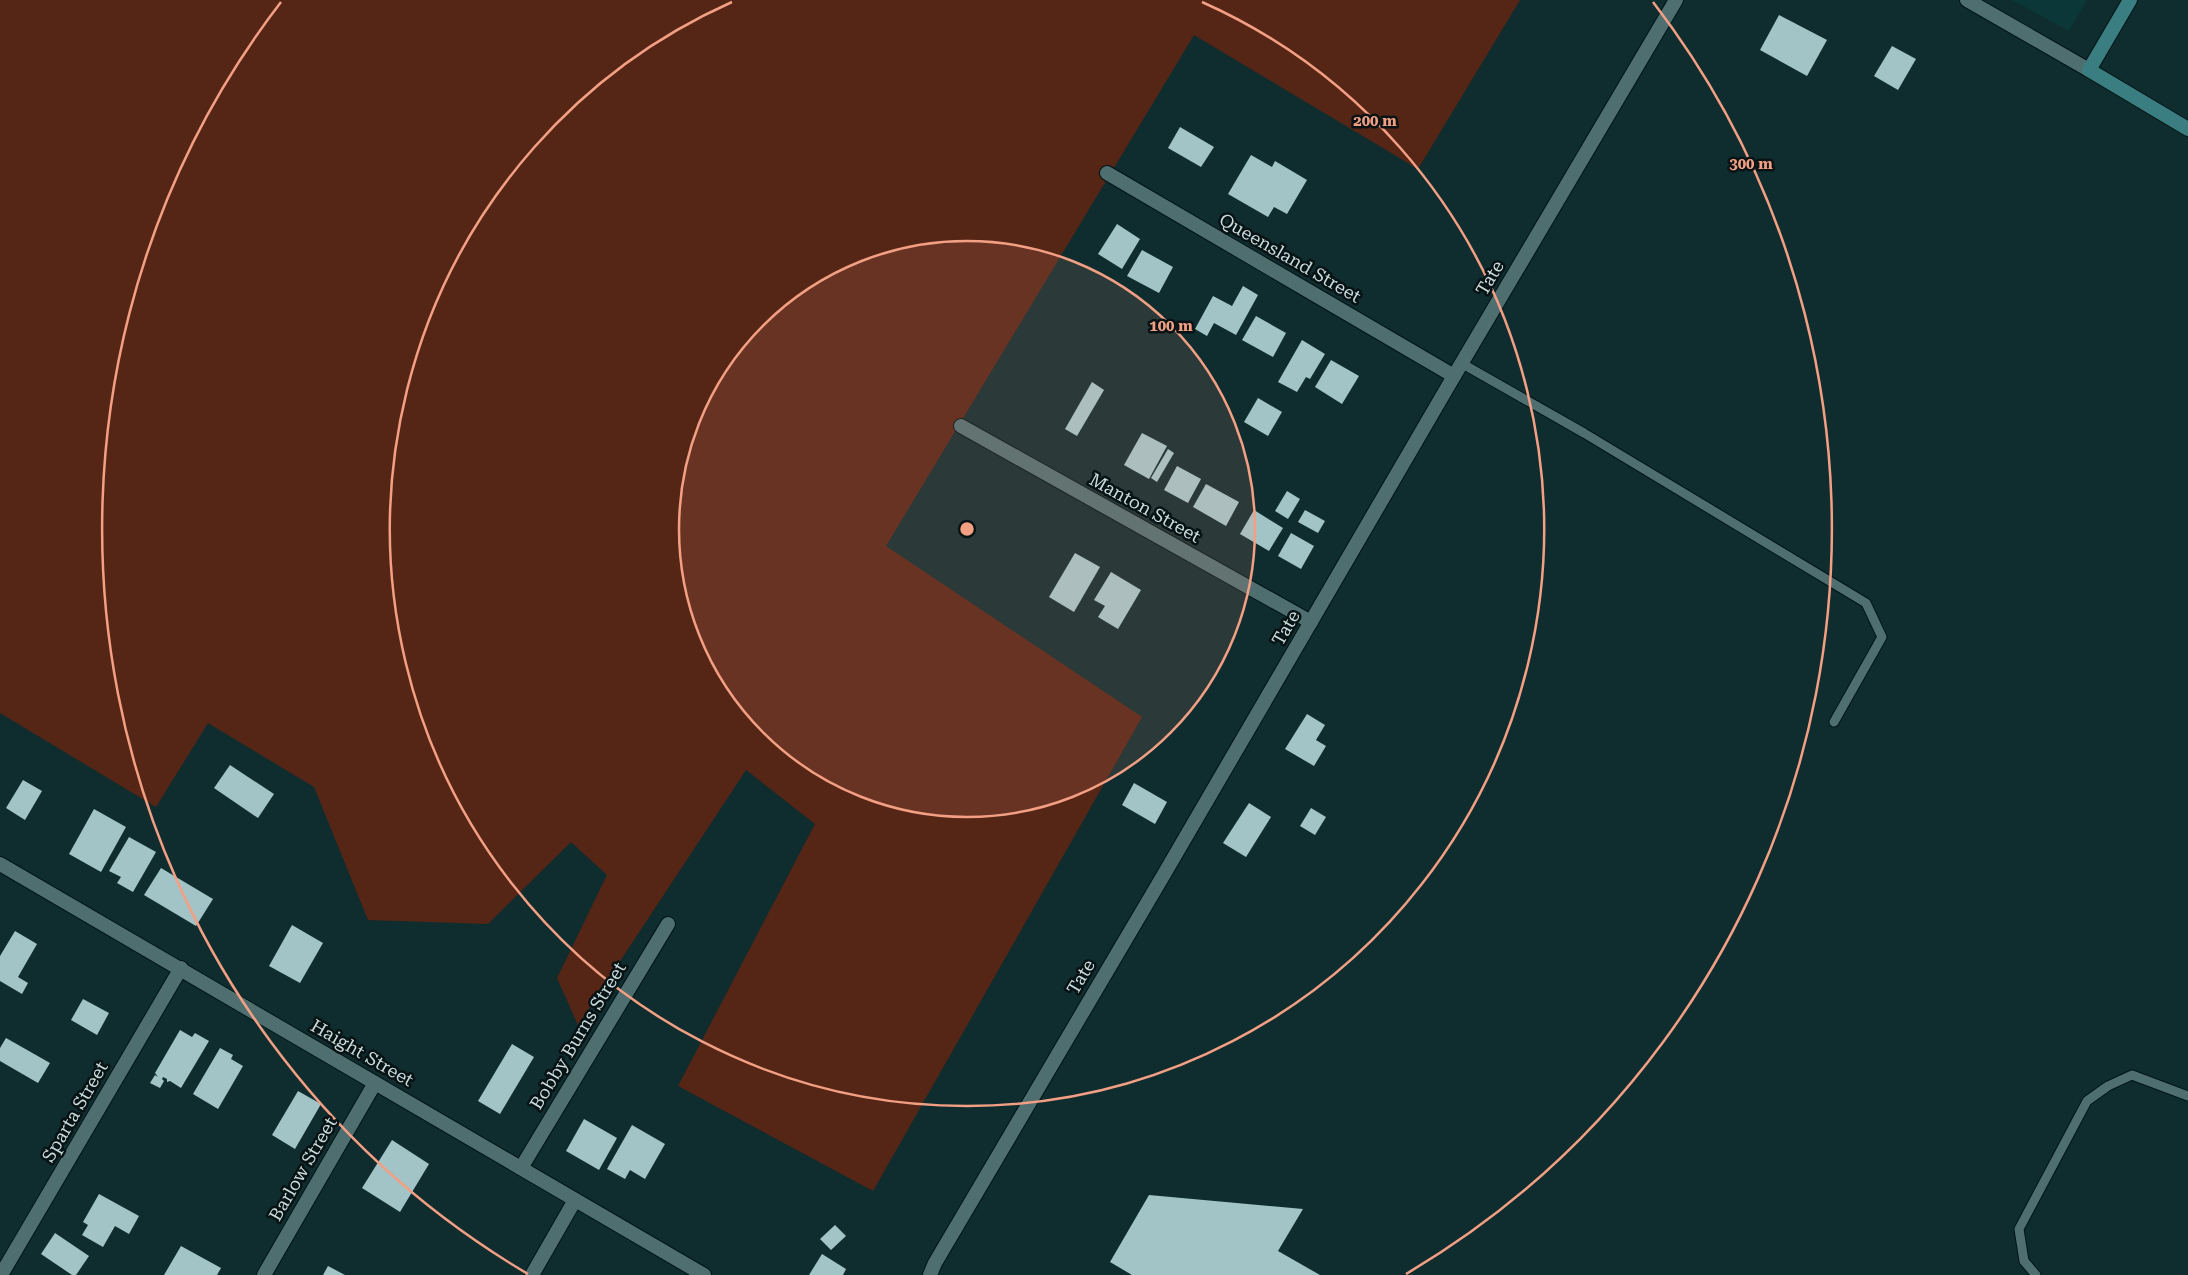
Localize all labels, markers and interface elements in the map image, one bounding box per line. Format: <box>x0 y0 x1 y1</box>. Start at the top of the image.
text: 200 m <box>1353 112 1397 130</box>
text: 300 m <box>1729 155 1773 173</box>
street label: Queensland Street <box>1216 208 1365 307</box>
street label: Tate <box>1471 256 1508 299</box>
text: 100 m <box>1149 317 1193 335</box>
street label: Manton Street <box>1086 468 1205 547</box>
centre of rings <box>958 520 976 538</box>
street label: Tate <box>1267 606 1304 649</box>
street label: Tate <box>1062 955 1099 998</box>
street label: Bobby Burns Street <box>525 958 630 1113</box>
street label: Haight Street <box>307 1015 418 1091</box>
street label: Sparta Street <box>37 1057 112 1166</box>
street label: Barlow Street <box>264 1113 341 1224</box>

